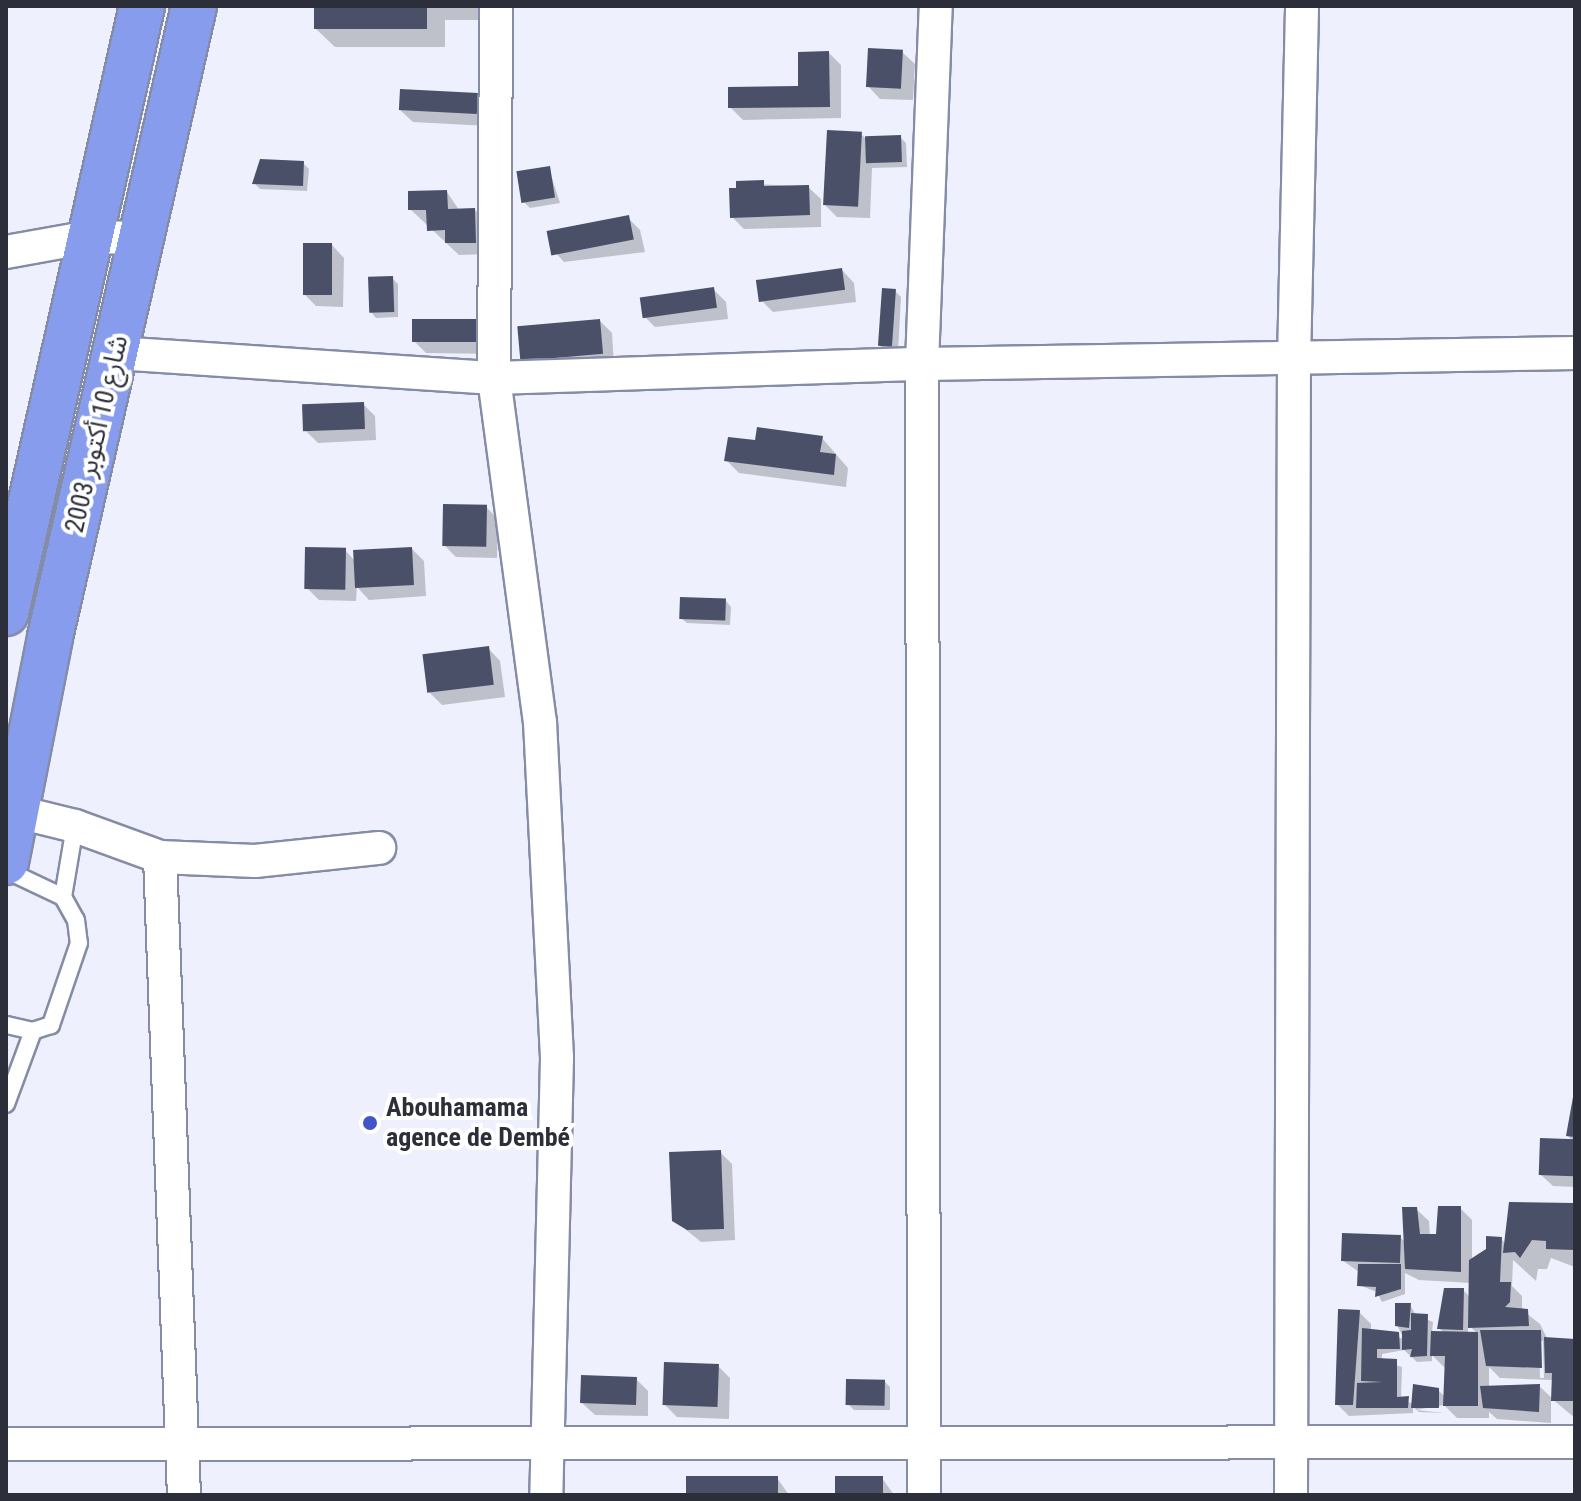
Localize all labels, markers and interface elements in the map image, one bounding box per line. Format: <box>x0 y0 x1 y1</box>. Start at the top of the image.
street label: شارع 10 أكتوبر 2003 <box>59 332 135 536</box>
place label: Abouhamama agence de Dembé <box>386 1092 570 1154</box>
marker: Abouhamama agence de Dembé <box>361 1114 379 1132</box>

